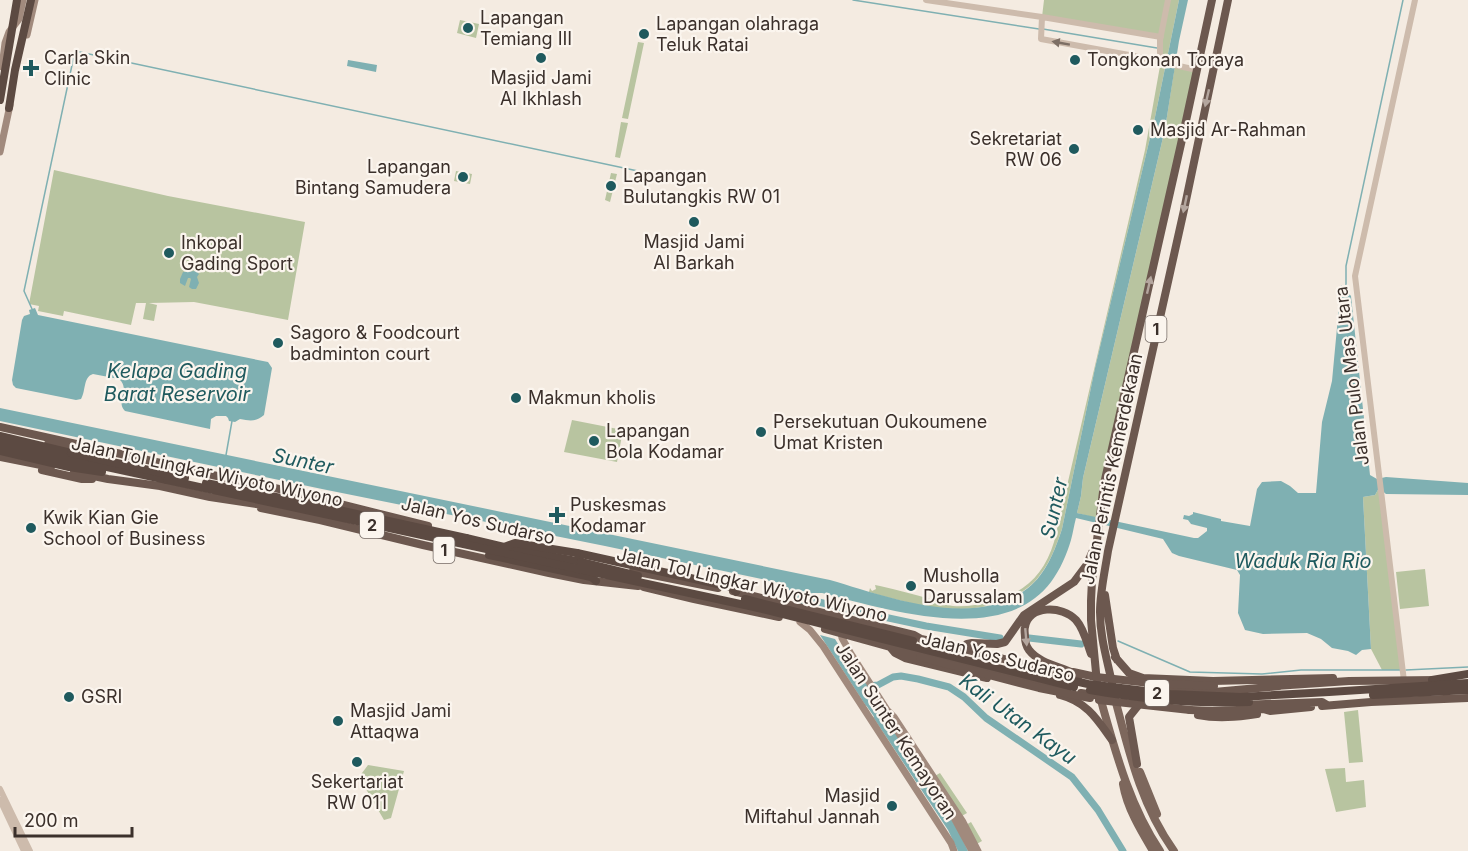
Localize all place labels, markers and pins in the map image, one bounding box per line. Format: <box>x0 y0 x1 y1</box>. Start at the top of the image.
place label: Lapangan Temiang III <box>480 7 572 49</box>
place label: Lapangan olahraga Teluk Ratai <box>656 13 819 55</box>
marker: Lapangan Temiang III <box>461 21 475 35</box>
marker: Lapangan olahraga Teluk Ratai <box>637 27 651 41</box>
place label: Carla Skin Clinic <box>44 47 130 89</box>
place label: Tongkonan Toraya <box>1087 49 1244 70</box>
marker: Masjid Jami Al Ikhlash <box>534 51 548 65</box>
marker: Tongkonan Toraya <box>1068 53 1082 67</box>
marker: Carla Skin Clinic <box>22 59 40 77</box>
place label: Masjid Jami Al Ikhlash <box>490 67 592 109</box>
place label: Masjid Ar-Rahman <box>1150 119 1306 140</box>
marker: Masjid Ar-Rahman <box>1131 123 1145 137</box>
place label: Sekretariat RW 06 <box>970 128 1062 170</box>
marker: Sekretariat RW 06 <box>1067 142 1081 156</box>
place label: Lapangan Bintang Samudera <box>295 156 451 198</box>
place label: Lapangan Bulutangkis RW 01 <box>623 165 780 207</box>
marker: Lapangan Bintang Samudera <box>456 170 470 184</box>
marker: Lapangan Bulutangkis RW 01 <box>604 179 618 193</box>
marker: Masjid Jami Al Barkah <box>687 215 701 229</box>
place label: Masjid Jami Al Barkah <box>643 231 745 273</box>
place label: Inkopal Gading Sport <box>181 232 293 274</box>
marker: Inkopal Gading Sport <box>162 246 176 260</box>
place label: Sagoro & Foodcourt badminton court <box>290 322 460 364</box>
marker: Sagoro & Foodcourt badminton court <box>271 336 285 350</box>
place label: Makmun kholis <box>528 387 656 408</box>
marker: Makmun kholis <box>509 391 523 405</box>
place label: Persekutuan Oukoumene Umat Kristen <box>773 411 987 453</box>
place label: Lapangan Bola Kodamar <box>606 420 724 462</box>
marker: Persekutuan Oukoumene Umat Kristen <box>754 425 768 439</box>
marker: Lapangan Bola Kodamar <box>587 434 601 448</box>
place label: Puskesmas Kodamar <box>570 494 667 536</box>
marker: Puskesmas Kodamar <box>548 506 566 524</box>
place label: Kwik Kian Gie School of Business <box>43 507 205 549</box>
marker: Kwik Kian Gie School of Business <box>24 521 38 535</box>
place label: Musholla Darussalam <box>923 565 1023 607</box>
marker: Musholla Darussalam <box>904 579 918 593</box>
place label: GSRI <box>81 686 122 707</box>
marker: GSRI <box>62 690 76 704</box>
place label: Masjid Jami Attaqwa <box>350 700 451 742</box>
marker: Masjid Jami Attaqwa <box>331 714 345 728</box>
marker: Sekertariat RW 011 <box>350 755 364 769</box>
place label: Sekertariat RW 011 <box>311 771 403 813</box>
place label: Masjid Miftahul Jannah <box>744 785 880 827</box>
marker: Masjid Miftahul Jannah <box>885 799 899 813</box>

